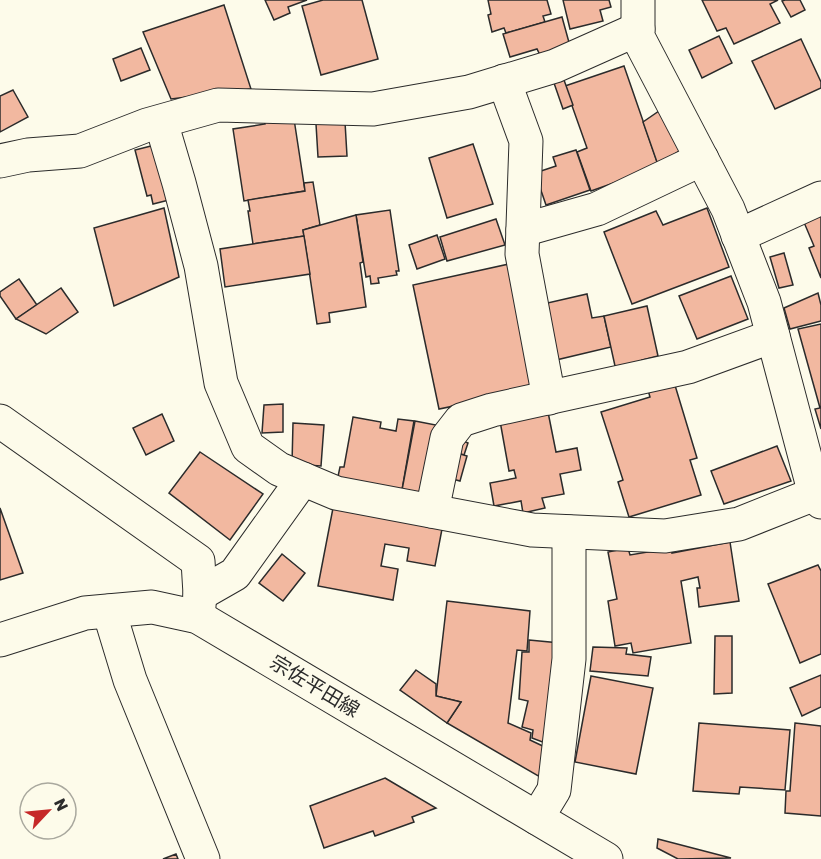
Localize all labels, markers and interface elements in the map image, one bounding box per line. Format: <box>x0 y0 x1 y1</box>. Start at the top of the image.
street label: 宗佐平田線 <box>266 650 364 722</box>
north arrow <box>18 781 78 841</box>
text: N <box>50 795 72 814</box>

